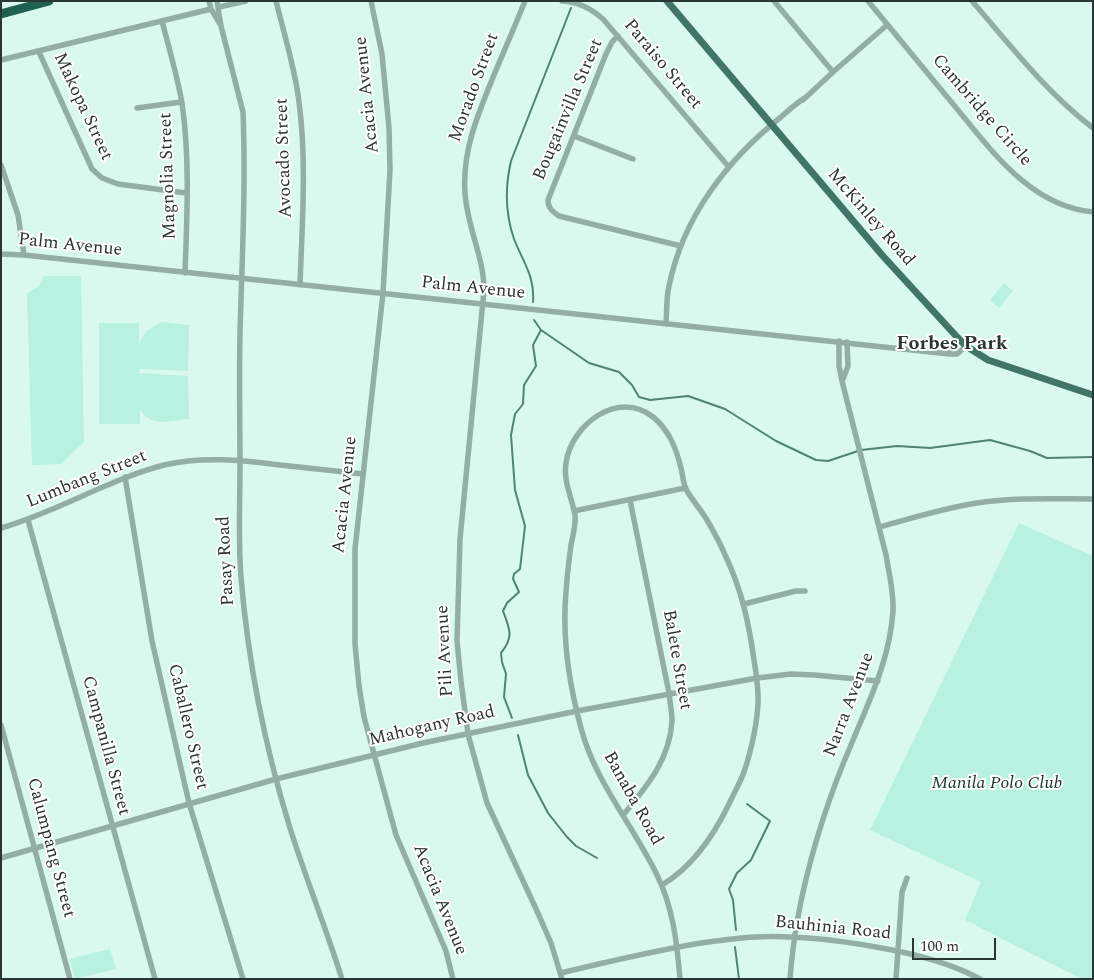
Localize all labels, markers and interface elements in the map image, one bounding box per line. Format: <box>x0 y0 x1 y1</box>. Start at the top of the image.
street label: Paraiso Street <box>618 16 706 114</box>
street label: Morado Street <box>445 30 505 146</box>
street label: Acacia Avenue <box>351 35 385 155</box>
street label: Bougainvilla Street <box>529 36 609 184</box>
street label: Makopa Street <box>48 50 116 164</box>
street label: Cambridge Circle <box>926 51 1036 171</box>
street label: Avocado Street <box>272 98 298 218</box>
street label: Magnolia Street <box>156 112 182 240</box>
street label: McKinley Road <box>822 165 918 271</box>
street label: Palm Avenue <box>17 230 123 262</box>
street label: Palm Avenue <box>420 273 526 305</box>
district label: Forbes Park <box>896 333 1008 357</box>
street label: Acacia Avenue <box>329 435 363 555</box>
street label: Lumbang Street <box>24 446 150 514</box>
street label: Pasay Road <box>214 515 240 607</box>
street label: Pili Avenue <box>433 605 459 697</box>
street label: Balete Street <box>657 608 695 712</box>
street label: Narra Avenue <box>820 650 880 760</box>
street label: Caballero Street <box>162 662 212 792</box>
street label: Campanilla Street <box>76 674 134 818</box>
street label: Mahogany Road <box>367 702 497 752</box>
street label: Banaba Road <box>597 748 667 850</box>
park label: Manila Polo Club <box>932 773 1062 795</box>
street label: Calumpang Street <box>21 776 79 920</box>
street label: Acacia Avenue <box>407 841 471 959</box>
street label: Bauhinia Road <box>774 912 892 946</box>
scale bar <box>914 928 998 960</box>
text: 100 m <box>920 935 959 958</box>

